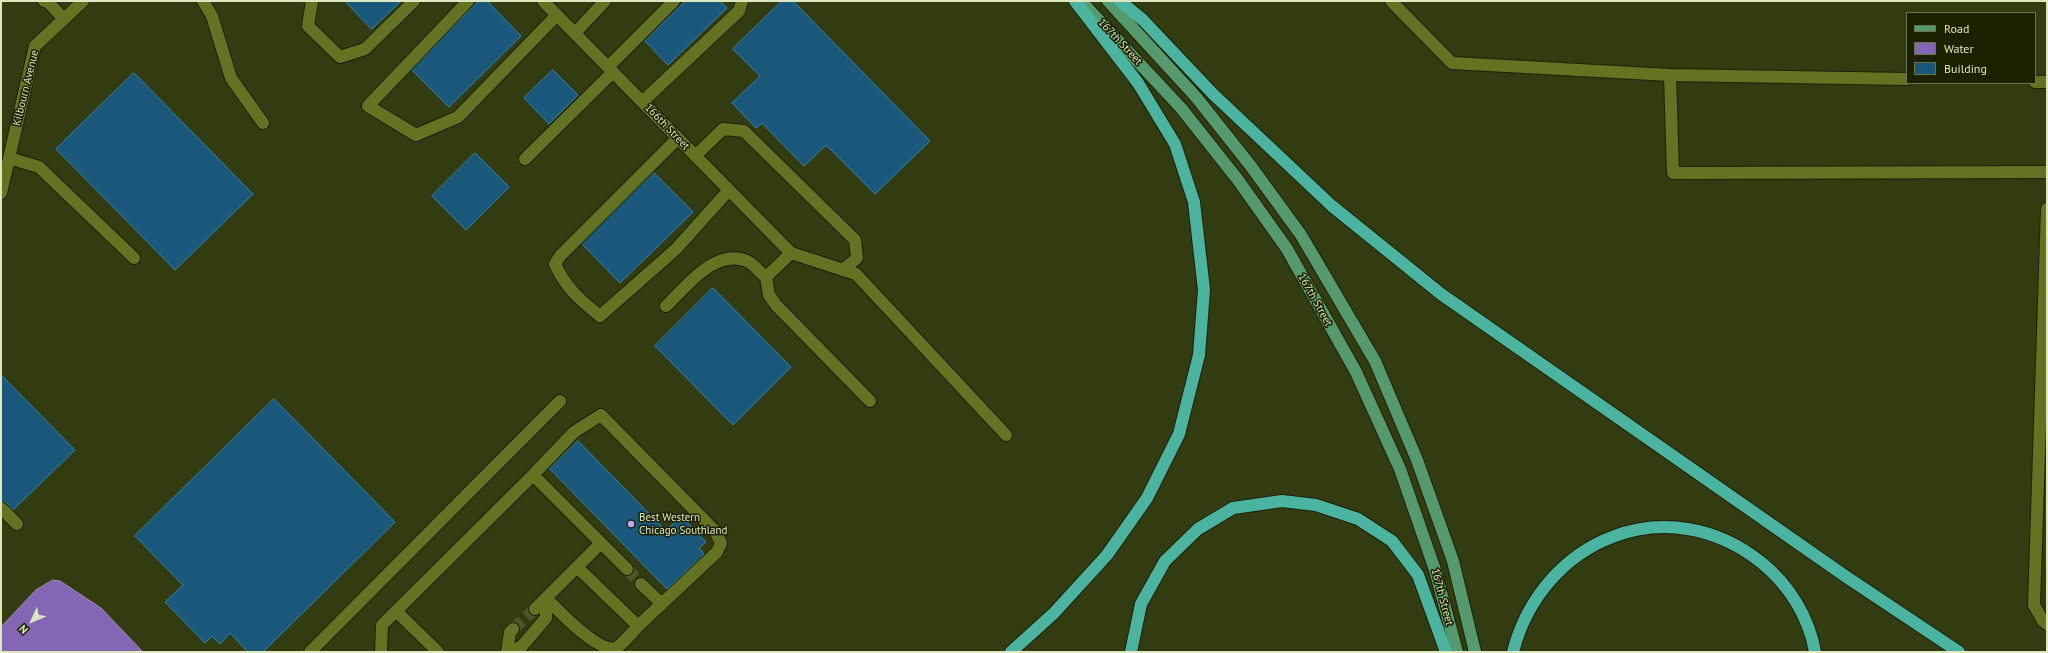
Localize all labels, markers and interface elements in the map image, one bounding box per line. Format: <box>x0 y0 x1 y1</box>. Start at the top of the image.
legend <box>1906 12 2036 84</box>
street label: 167th Street <box>1095 16 1145 68</box>
text: Road <box>1944 21 1969 36</box>
text: Water <box>1944 41 1974 56</box>
street label: Kilbourn Avenue <box>10 49 42 127</box>
text: Building <box>1944 61 1987 76</box>
street label: 166th Street <box>642 101 692 153</box>
street label: 167th Street <box>1295 271 1335 329</box>
place label: Best Western Chicago Southland <box>639 511 727 537</box>
marker: Best Western Chicago Southland <box>626 519 636 529</box>
street label: 167th Street <box>1428 567 1456 627</box>
north arrow <box>12 601 52 641</box>
text: N <box>16 622 31 637</box>

